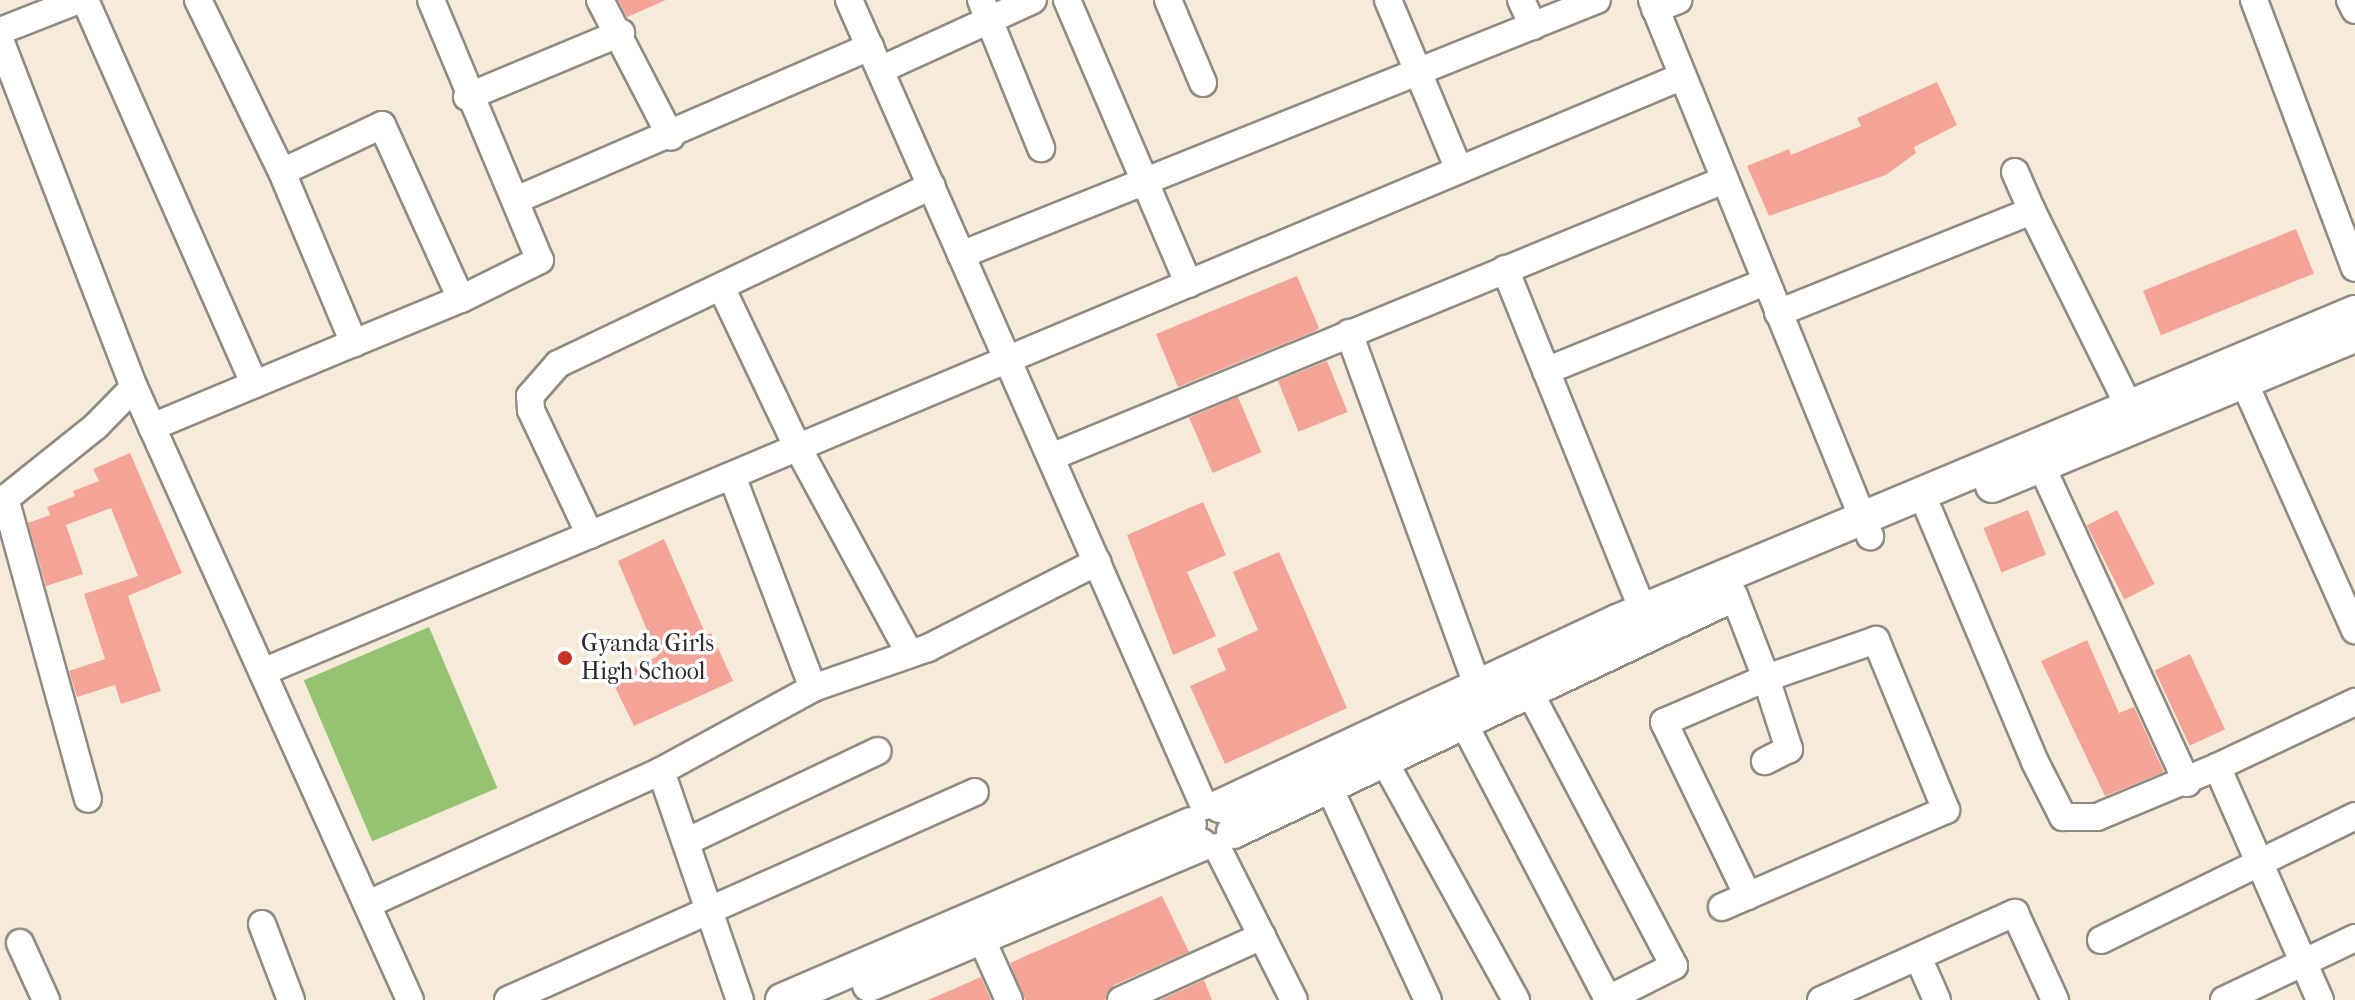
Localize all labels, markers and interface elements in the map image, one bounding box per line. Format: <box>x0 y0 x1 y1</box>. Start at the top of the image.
place label: Gyanda Girls High School <box>581 630 714 686</box>
marker: Gyanda Girls High School <box>556 649 574 667</box>

